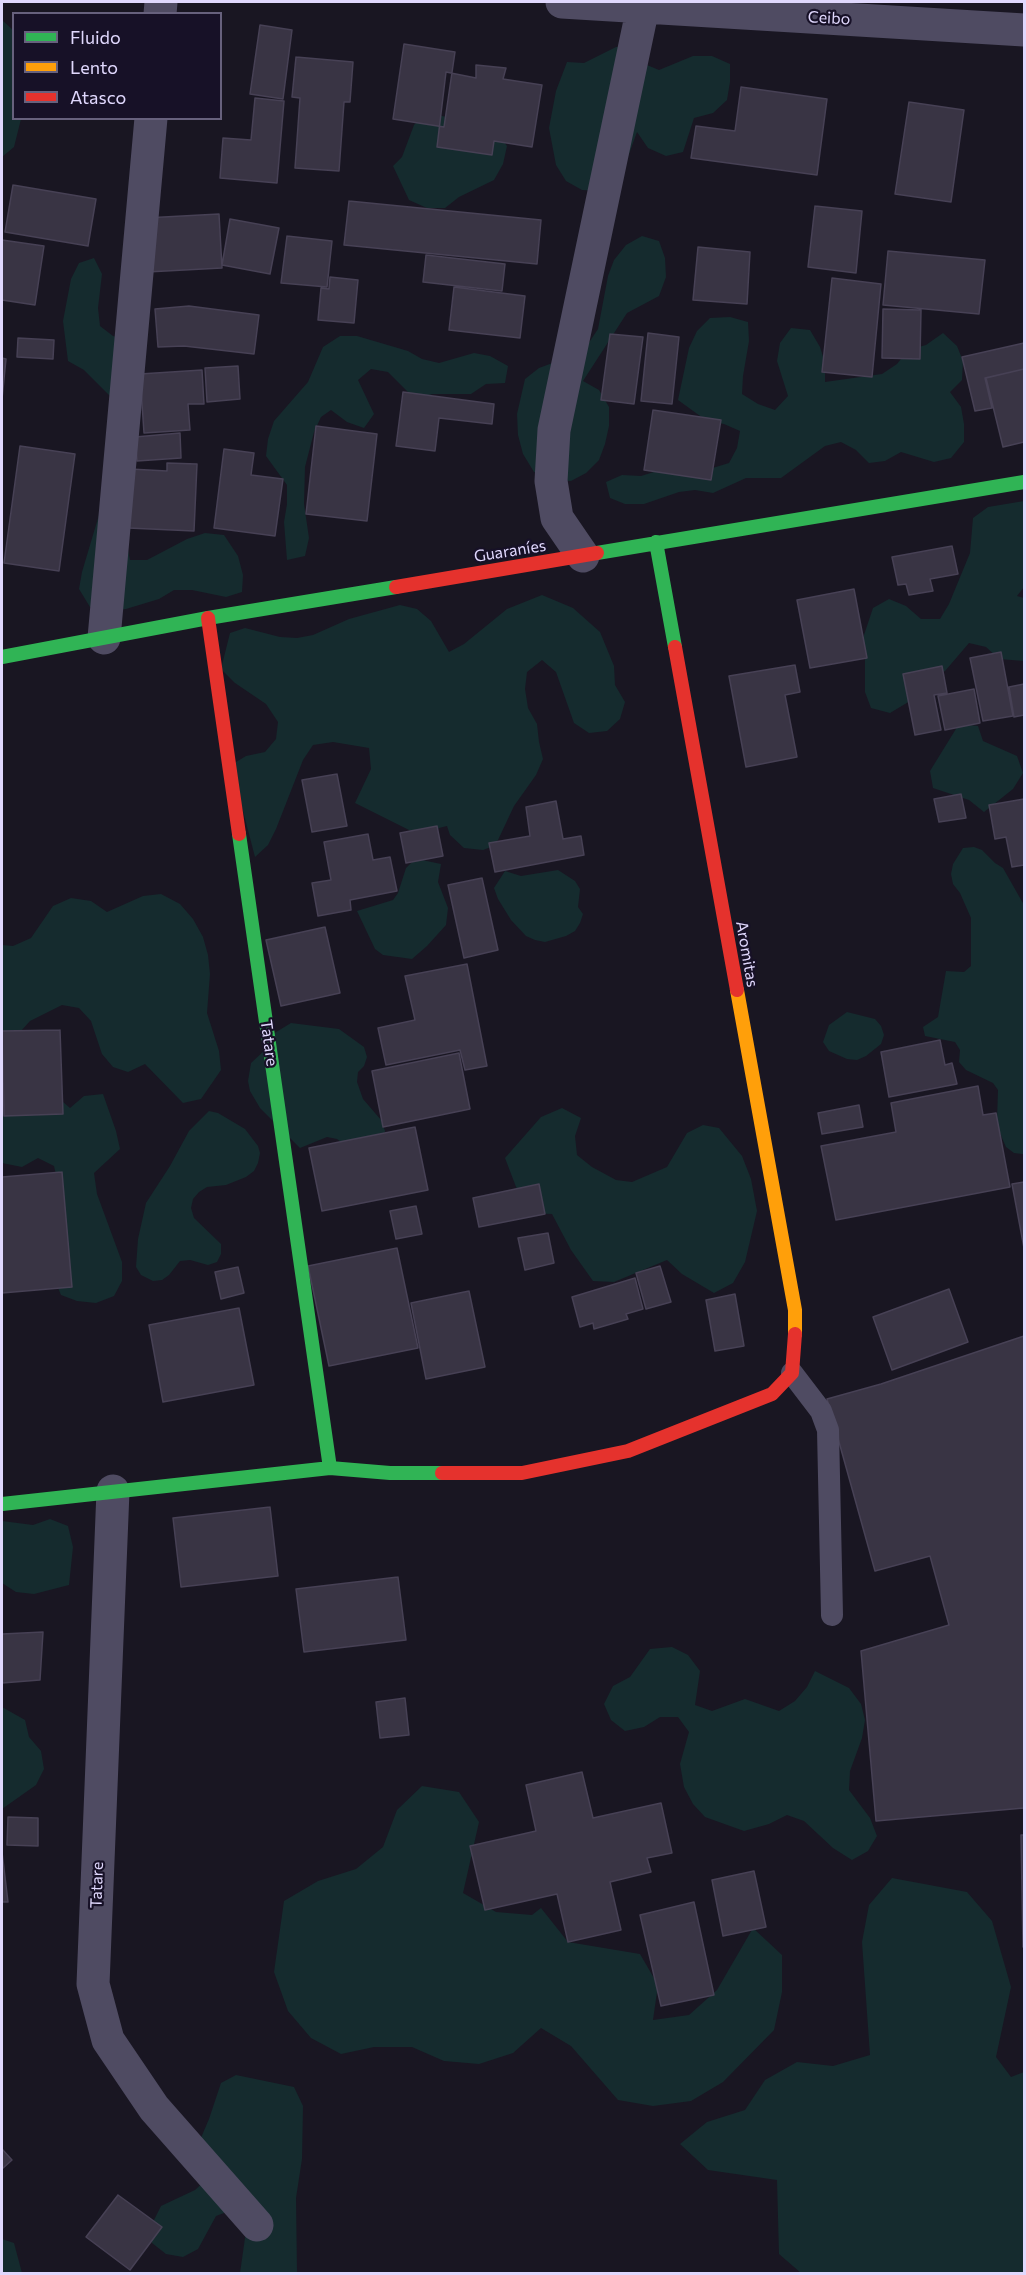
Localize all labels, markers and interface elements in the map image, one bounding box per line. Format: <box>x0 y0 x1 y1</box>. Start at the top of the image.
street label: Ceibo <box>807 7 851 29</box>
legend <box>12 12 222 120</box>
text: Fluido <box>70 26 121 48</box>
text: Lento <box>70 56 118 78</box>
text: Atasco <box>70 86 126 108</box>
street label: Guaraníes <box>473 536 547 566</box>
street label: Aromitas <box>732 919 762 989</box>
street label: Tatare <box>256 1019 282 1067</box>
street label: Tatare <box>87 1861 107 1909</box>

